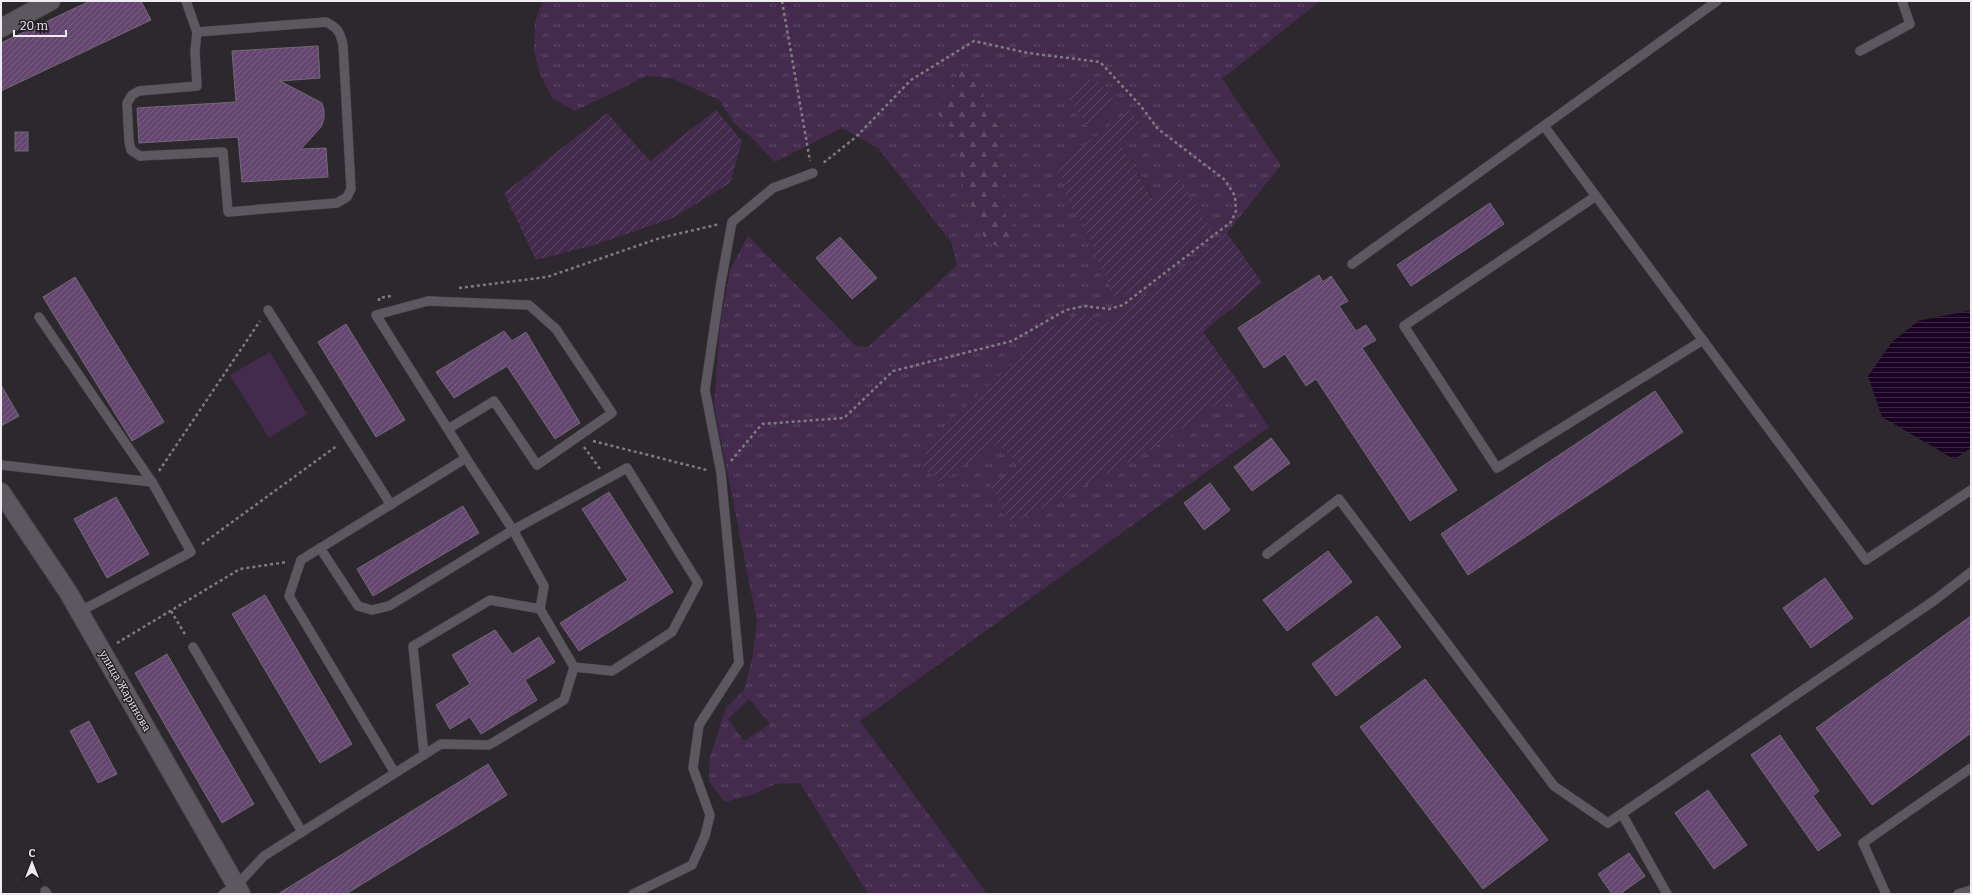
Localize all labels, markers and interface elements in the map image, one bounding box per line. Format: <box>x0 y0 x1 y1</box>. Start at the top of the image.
scale bar <box>14 12 66 38</box>
text: 20 m <box>20 19 49 33</box>
street label: улица Жаринова <box>96 647 153 734</box>
north arrow <box>12 843 52 883</box>
text: С <box>29 847 36 860</box>

